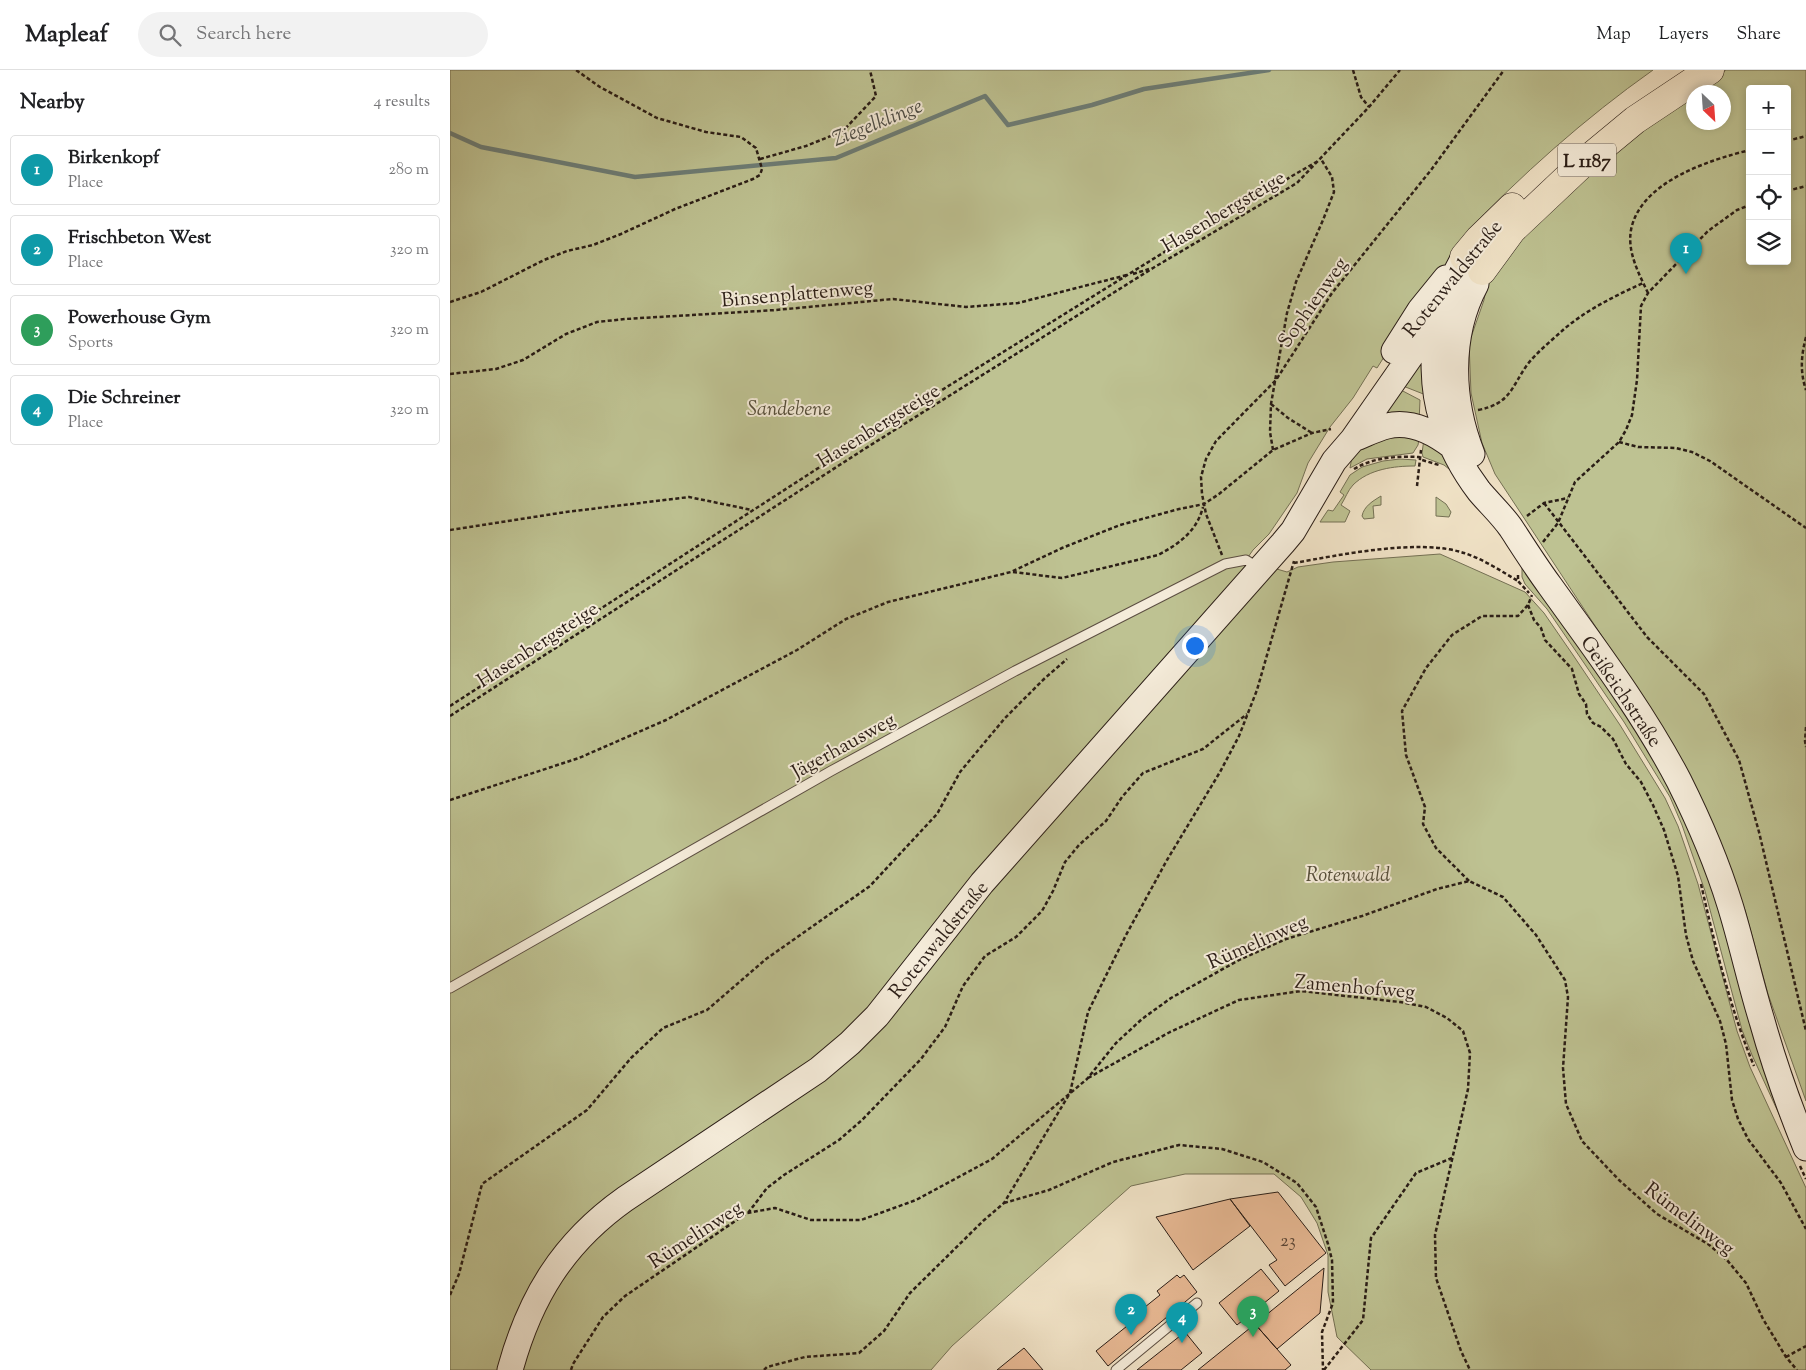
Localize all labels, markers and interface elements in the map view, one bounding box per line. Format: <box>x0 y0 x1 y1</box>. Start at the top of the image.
search box <box>138 12 488 57</box>
text: Mapleaf <box>25 18 108 52</box>
icon: search <box>156 21 184 49</box>
text: Search here <box>196 21 291 48</box>
text: Map <box>1596 22 1631 48</box>
text: Layers <box>1659 22 1709 48</box>
text: Share <box>1737 22 1781 48</box>
north arrow <box>1686 85 1731 130</box>
map controls <box>1746 85 1791 265</box>
button: + <box>1746 85 1791 130</box>
text: Nearby <box>20 88 85 118</box>
text: 4 results <box>374 91 430 114</box>
water label: Ziegelklinge <box>828 92 928 156</box>
button: − <box>1746 130 1791 175</box>
road number: L 1187 <box>1558 144 1616 176</box>
text: Birkenkopf <box>68 145 160 172</box>
text: 1 <box>34 159 40 182</box>
text: 280 m <box>388 159 429 182</box>
street label: Hasenbergsteige <box>1157 165 1292 262</box>
text: Place <box>68 172 103 195</box>
button: locate <box>1746 175 1791 220</box>
street label: Rotenwaldstraße <box>1397 214 1511 345</box>
button: layers <box>1746 220 1791 265</box>
text: Frischbeton West <box>68 225 211 252</box>
pin: 1 <box>1670 233 1702 274</box>
text: 2 <box>33 239 41 262</box>
text: 320 m <box>390 239 429 262</box>
text: Place <box>68 252 103 275</box>
street label: Sophienweg <box>1272 252 1356 355</box>
street label: Binsenplattenweg <box>720 274 875 317</box>
text: Powerhouse Gym <box>68 305 211 332</box>
text: 3 <box>34 319 40 342</box>
text: 320 m <box>390 319 429 342</box>
text: Sports <box>68 332 113 355</box>
street label: Hasenbergsteige <box>812 378 946 476</box>
text: Die Schreiner <box>68 385 180 412</box>
park label: Sandebene <box>747 396 831 425</box>
text: 4 <box>33 399 41 422</box>
text: 320 m <box>390 399 429 422</box>
text: Place <box>68 412 103 435</box>
street label: Hasenbergsteige <box>472 596 605 696</box>
street label: Geißeichstraße <box>1572 631 1668 754</box>
your location <box>1182 633 1208 659</box>
street label: Jägerhausweg <box>786 707 902 788</box>
park label: Rotenwald <box>1306 862 1390 891</box>
street label: Rotenwaldstraße <box>883 875 997 1006</box>
street label: Rümelinweg <box>1203 908 1313 978</box>
street label: Zamenhofweg <box>1293 969 1416 1008</box>
street label: Rümelinweg <box>1637 1176 1740 1264</box>
street label: Rümelinweg <box>644 1195 749 1277</box>
house number: 23 <box>1280 1229 1296 1255</box>
pin: 2 <box>1115 1294 1147 1335</box>
pin: 3 <box>1237 1296 1269 1337</box>
pin: 4 <box>1166 1302 1198 1343</box>

